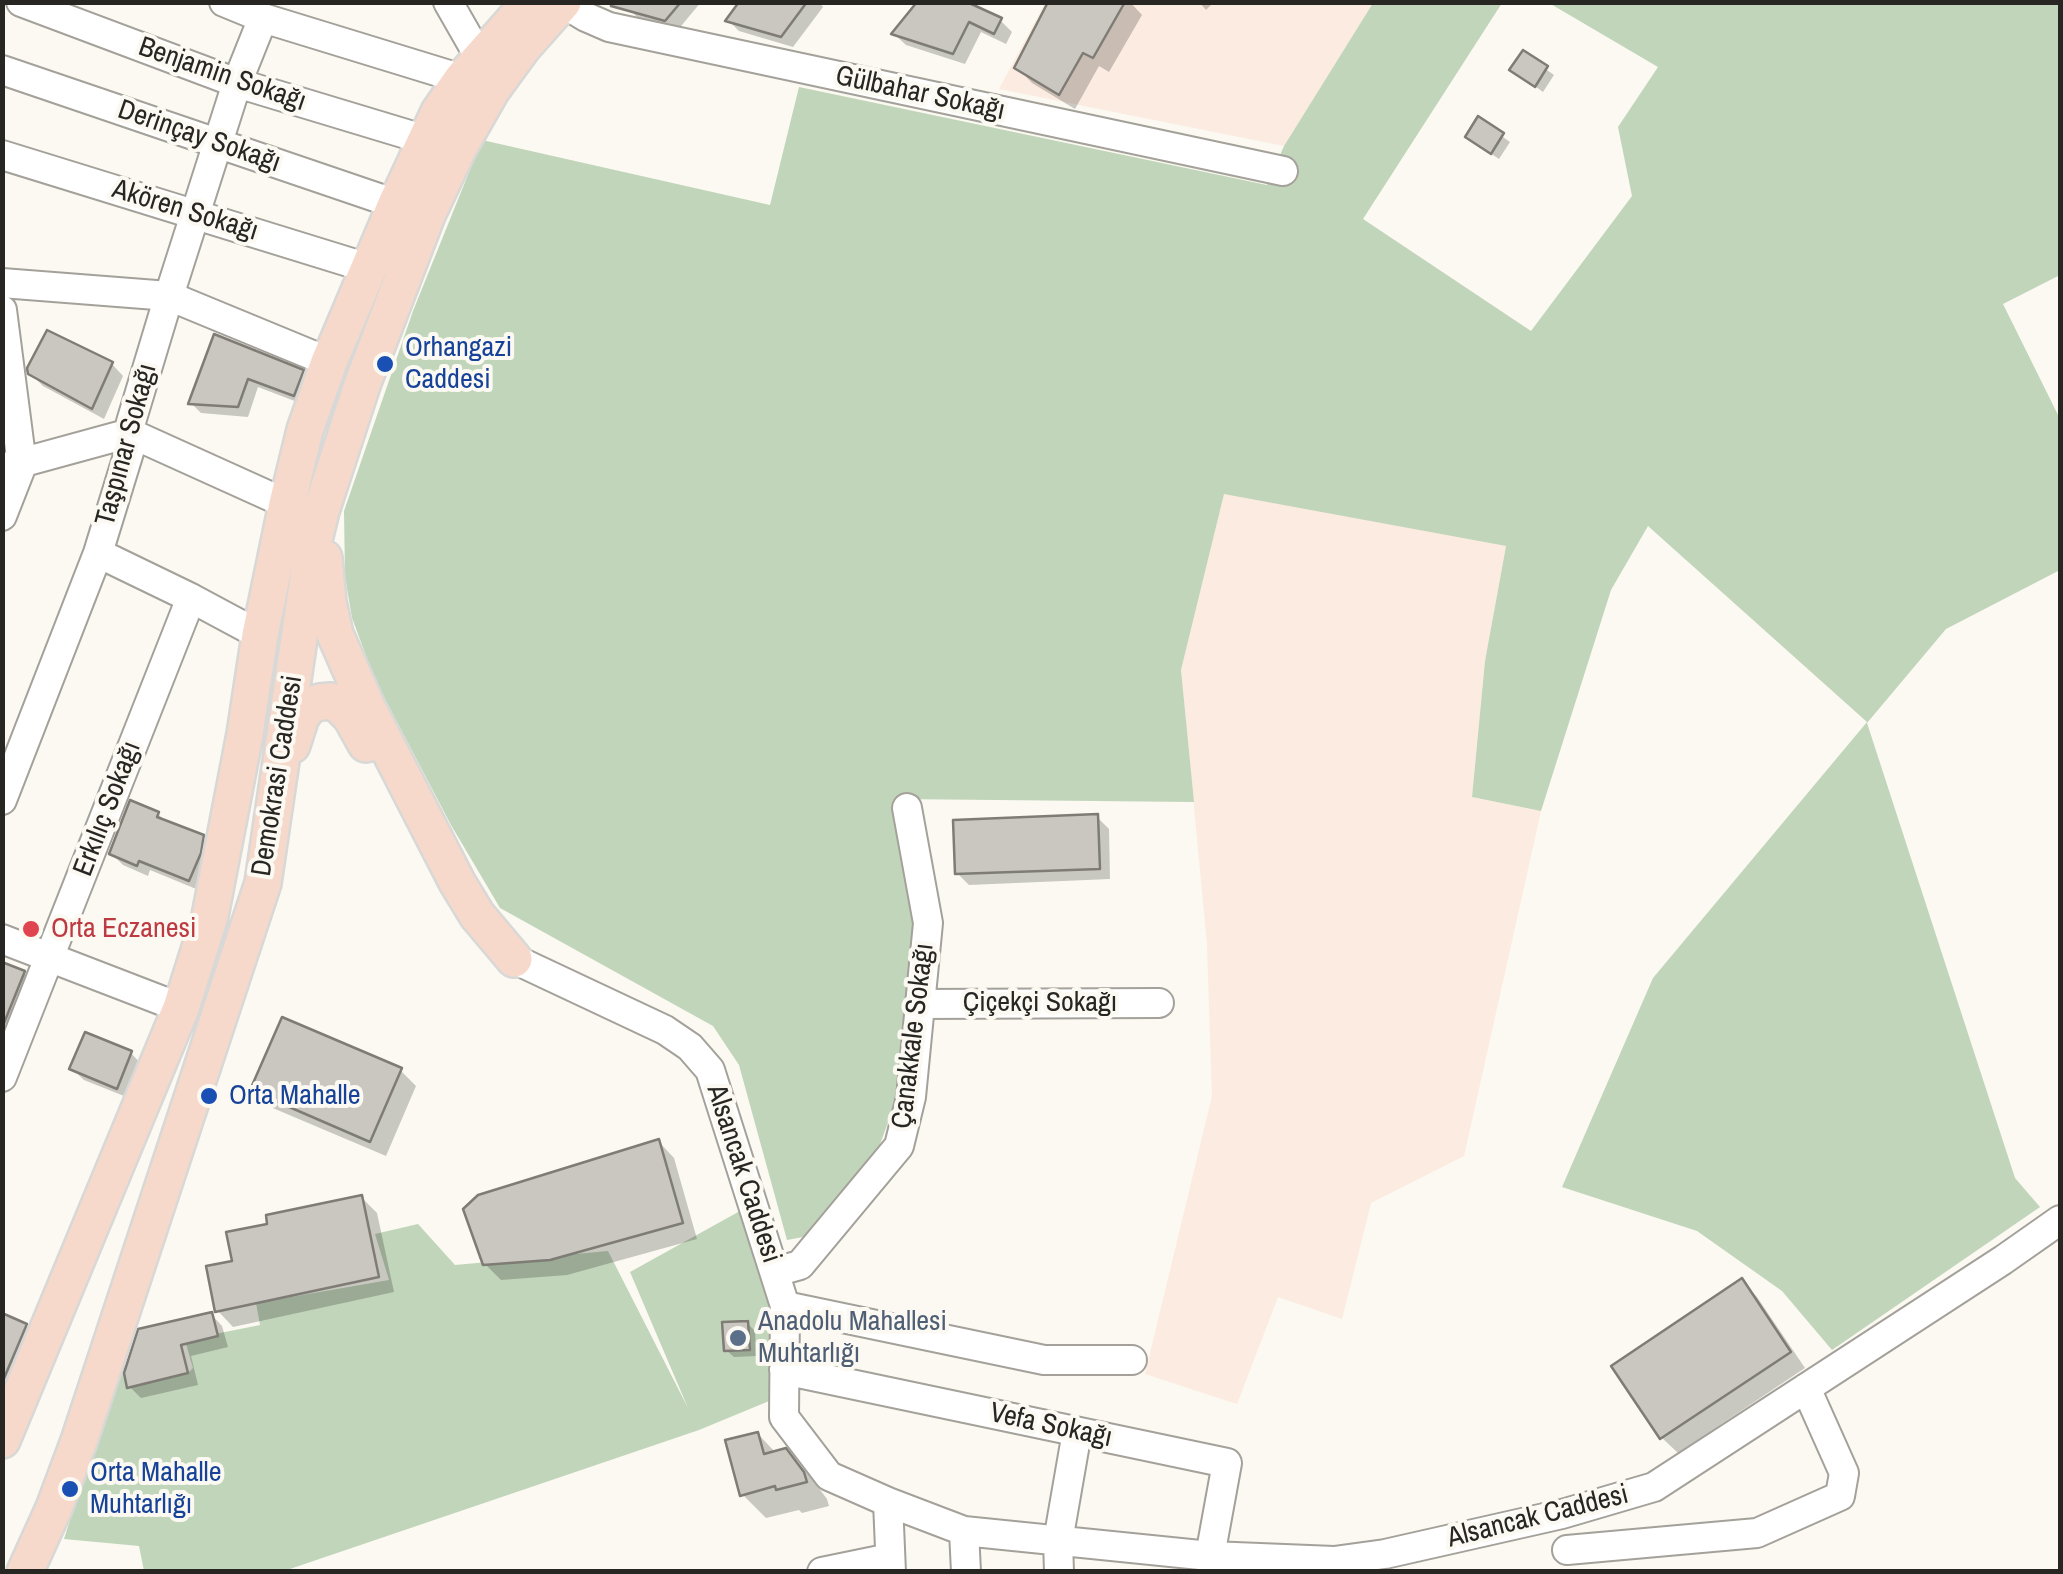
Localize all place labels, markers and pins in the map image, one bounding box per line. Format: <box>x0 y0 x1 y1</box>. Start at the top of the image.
place label: Orhangazi Caddesi <box>405 331 512 397</box>
marker: Orhangazi Caddesi <box>374 353 396 375</box>
place label: Orta Eczanesi <box>51 912 196 946</box>
marker: Orta Eczanesi <box>20 918 42 940</box>
place label: Orta Mahalle <box>229 1079 360 1113</box>
marker: Orta Mahalle <box>198 1085 220 1107</box>
place label: Anadolu Mahallesi Muhtarlığı <box>758 1305 947 1371</box>
marker: Anadolu Mahallesi Muhtarlığı <box>727 1327 749 1349</box>
place label: Orta Mahalle Muhtarlığı <box>90 1456 221 1522</box>
marker: Orta Mahalle Muhtarlığı <box>59 1478 81 1500</box>

